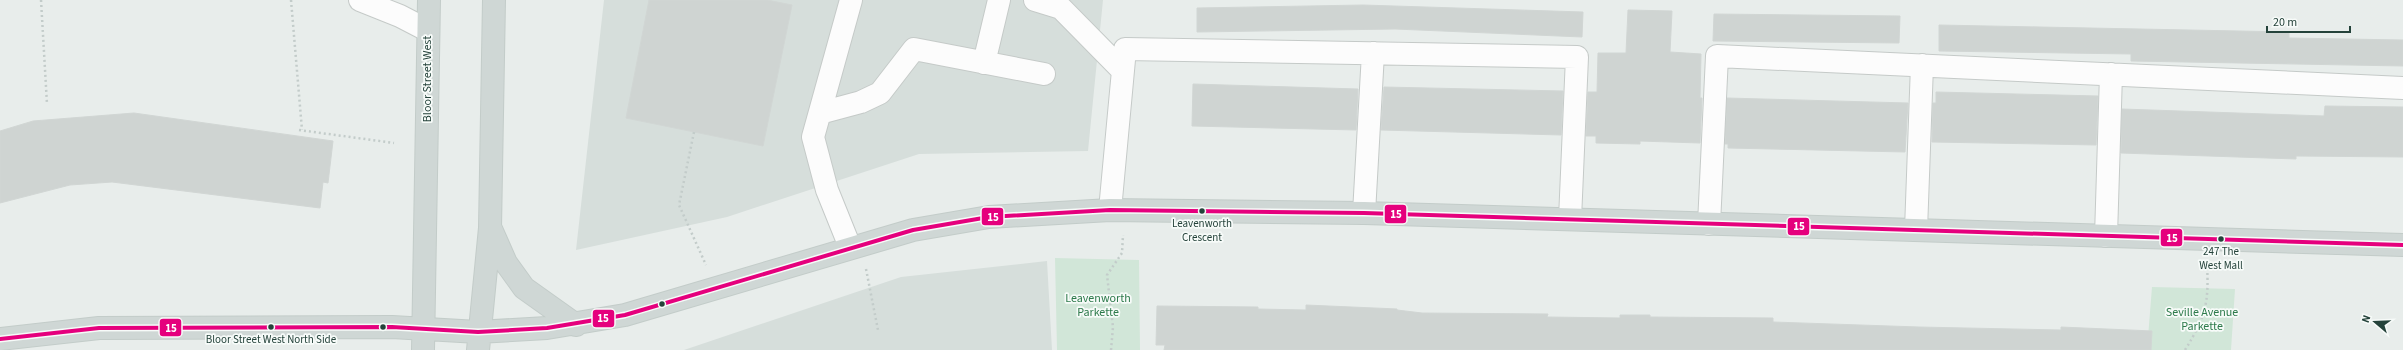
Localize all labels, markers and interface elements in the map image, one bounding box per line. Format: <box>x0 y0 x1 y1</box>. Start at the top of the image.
scale bar <box>2267 8 2350 34</box>
text: 20 m <box>2273 14 2297 31</box>
street label: Bloor Street West <box>419 36 436 122</box>
line badge: 15 <box>1384 204 1407 224</box>
marker: Leavenworth Crescent <box>1197 206 1207 216</box>
line badge: 15 <box>981 207 1004 226</box>
text: 15 <box>1390 207 1402 222</box>
text: 15 <box>987 210 999 225</box>
place label: Leavenworth Crescent <box>1172 216 1232 245</box>
line badge: 15 <box>1787 217 1810 236</box>
text: 15 <box>1793 219 1805 234</box>
line badge: 15 <box>2160 228 2183 247</box>
text: 15 <box>2166 231 2178 246</box>
marker: 247 The West Mall <box>2216 234 2226 244</box>
place label: 247 The West Mall <box>2199 244 2243 273</box>
park label: Leavenworth Parkette <box>1065 290 1131 321</box>
unlabelled marker <box>657 299 667 309</box>
north arrow <box>2355 302 2395 342</box>
park label: Seville Avenue Parkette <box>2166 304 2238 335</box>
line badge: 15 <box>592 309 615 328</box>
text: 15 <box>597 311 609 326</box>
text: N <box>2358 313 2374 325</box>
line badge: 15 <box>159 318 182 337</box>
text: 15 <box>165 321 177 336</box>
marker: Bloor Street West North Side <box>266 322 276 332</box>
unlabelled marker <box>378 322 388 332</box>
place label: Bloor Street West North Side <box>206 332 337 347</box>

